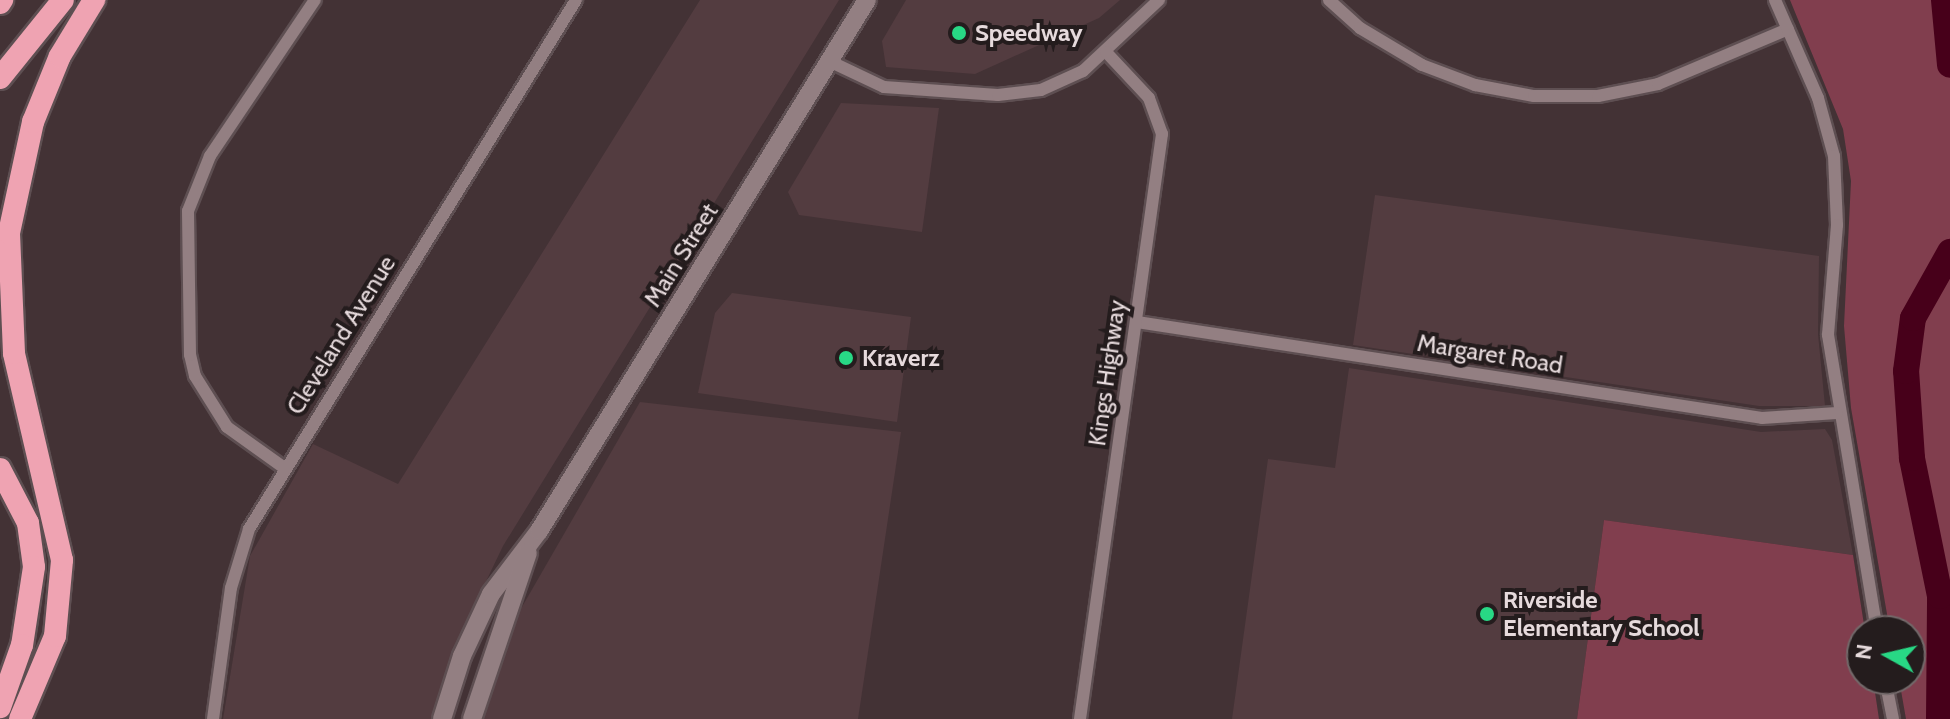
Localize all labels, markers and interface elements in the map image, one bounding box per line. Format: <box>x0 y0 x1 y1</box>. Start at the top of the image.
place label: Speedway <box>975 19 1083 47</box>
marker: Speedway <box>950 24 968 42</box>
street label: Main Street <box>638 198 724 312</box>
street label: Cleveland Avenue <box>281 250 401 420</box>
street label: Kings Highway <box>1083 298 1131 448</box>
street label: Margaret Road <box>1415 328 1565 380</box>
place label: Kraverz <box>862 344 940 372</box>
marker: Kraverz <box>837 349 855 367</box>
place label: Riverside Elementary School <box>1503 586 1700 642</box>
marker: Riverside Elementary School <box>1478 605 1496 623</box>
north arrow <box>1846 615 1926 695</box>
text: N <box>1849 642 1878 661</box>

